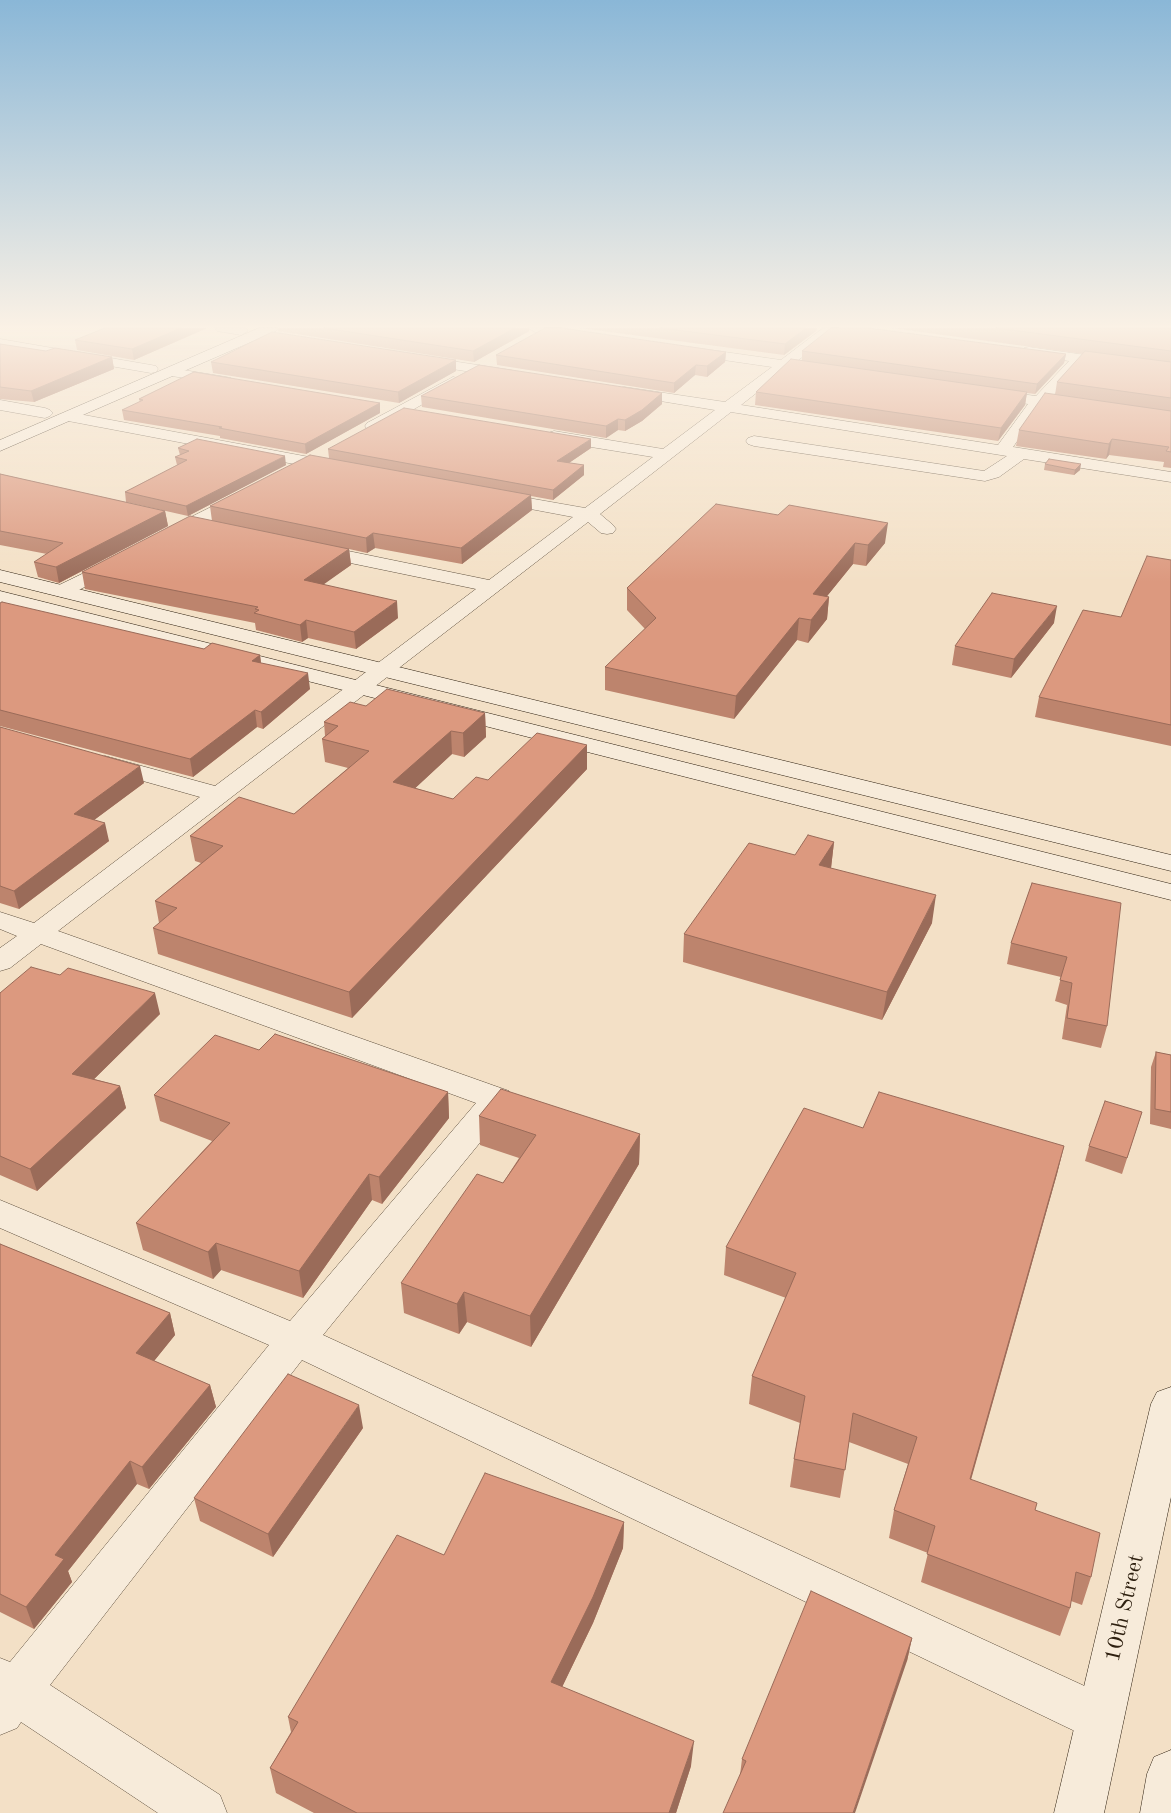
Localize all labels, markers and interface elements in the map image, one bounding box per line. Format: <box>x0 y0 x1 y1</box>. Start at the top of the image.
street label: 10th Street <box>1100 1552 1150 1664</box>

